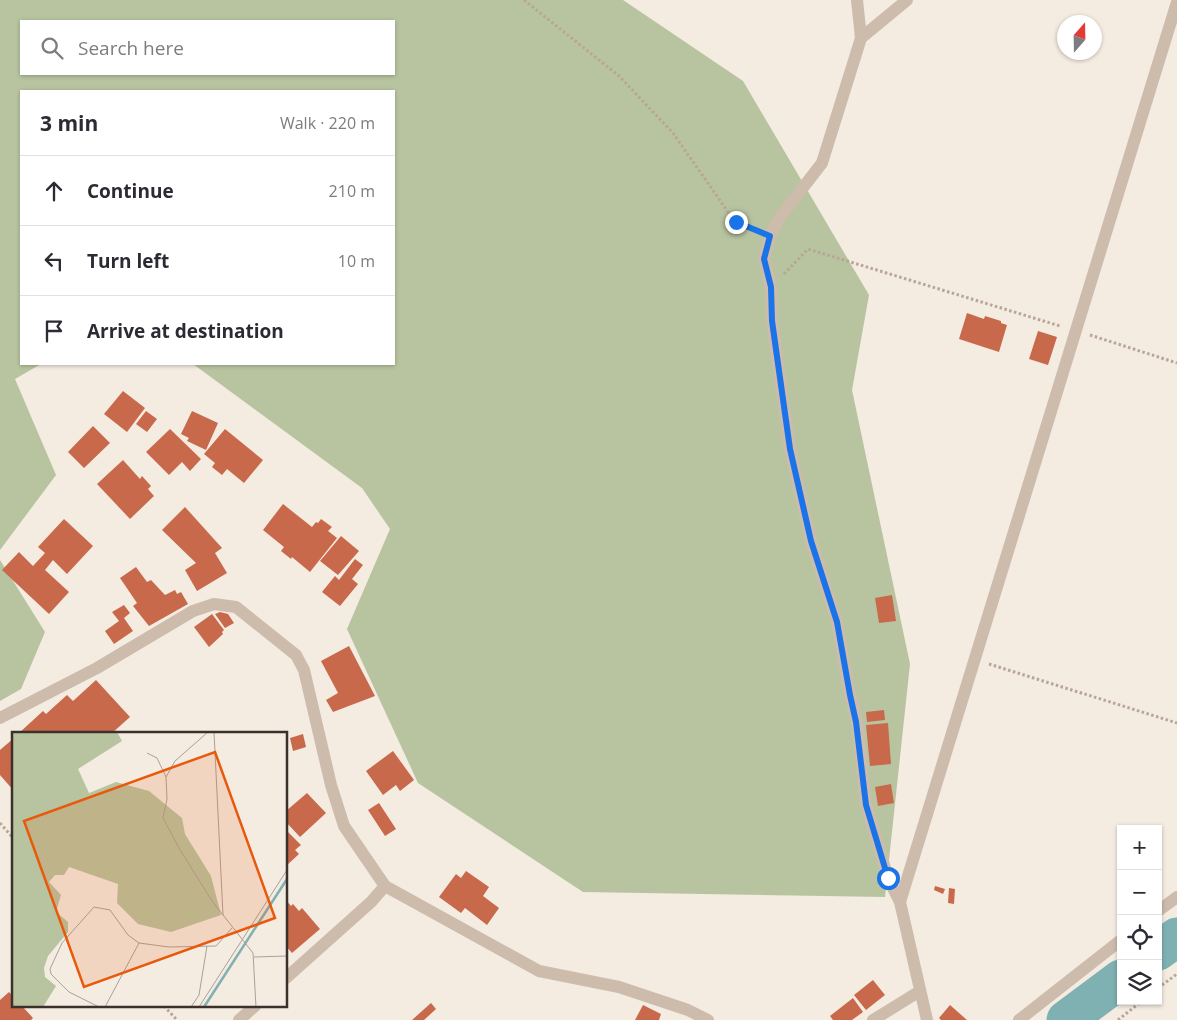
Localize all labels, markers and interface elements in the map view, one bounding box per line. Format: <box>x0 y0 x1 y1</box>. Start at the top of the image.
north arrow <box>1057 15 1102 60</box>
search box <box>20 20 395 75</box>
icon: search <box>38 34 66 62</box>
text: Search here <box>78 35 184 61</box>
text: 3 min <box>40 109 98 137</box>
text: Walk · 220 m <box>280 112 375 134</box>
icon: ahead <box>40 177 68 205</box>
text: Continue <box>87 178 174 204</box>
text: 210 m <box>329 180 375 202</box>
route end <box>725 211 748 234</box>
icon: left <box>40 247 68 275</box>
text: Turn left <box>87 248 169 274</box>
text: 10 m <box>338 250 375 272</box>
icon: arrive <box>40 317 68 345</box>
text: Arrive at destination <box>87 318 284 344</box>
inset map <box>12 732 288 1008</box>
map controls <box>1117 825 1162 1005</box>
button: + <box>1117 825 1162 870</box>
route start <box>877 867 900 890</box>
button: − <box>1117 870 1162 915</box>
button: locate <box>1117 915 1162 960</box>
button: layers <box>1117 960 1162 1005</box>

